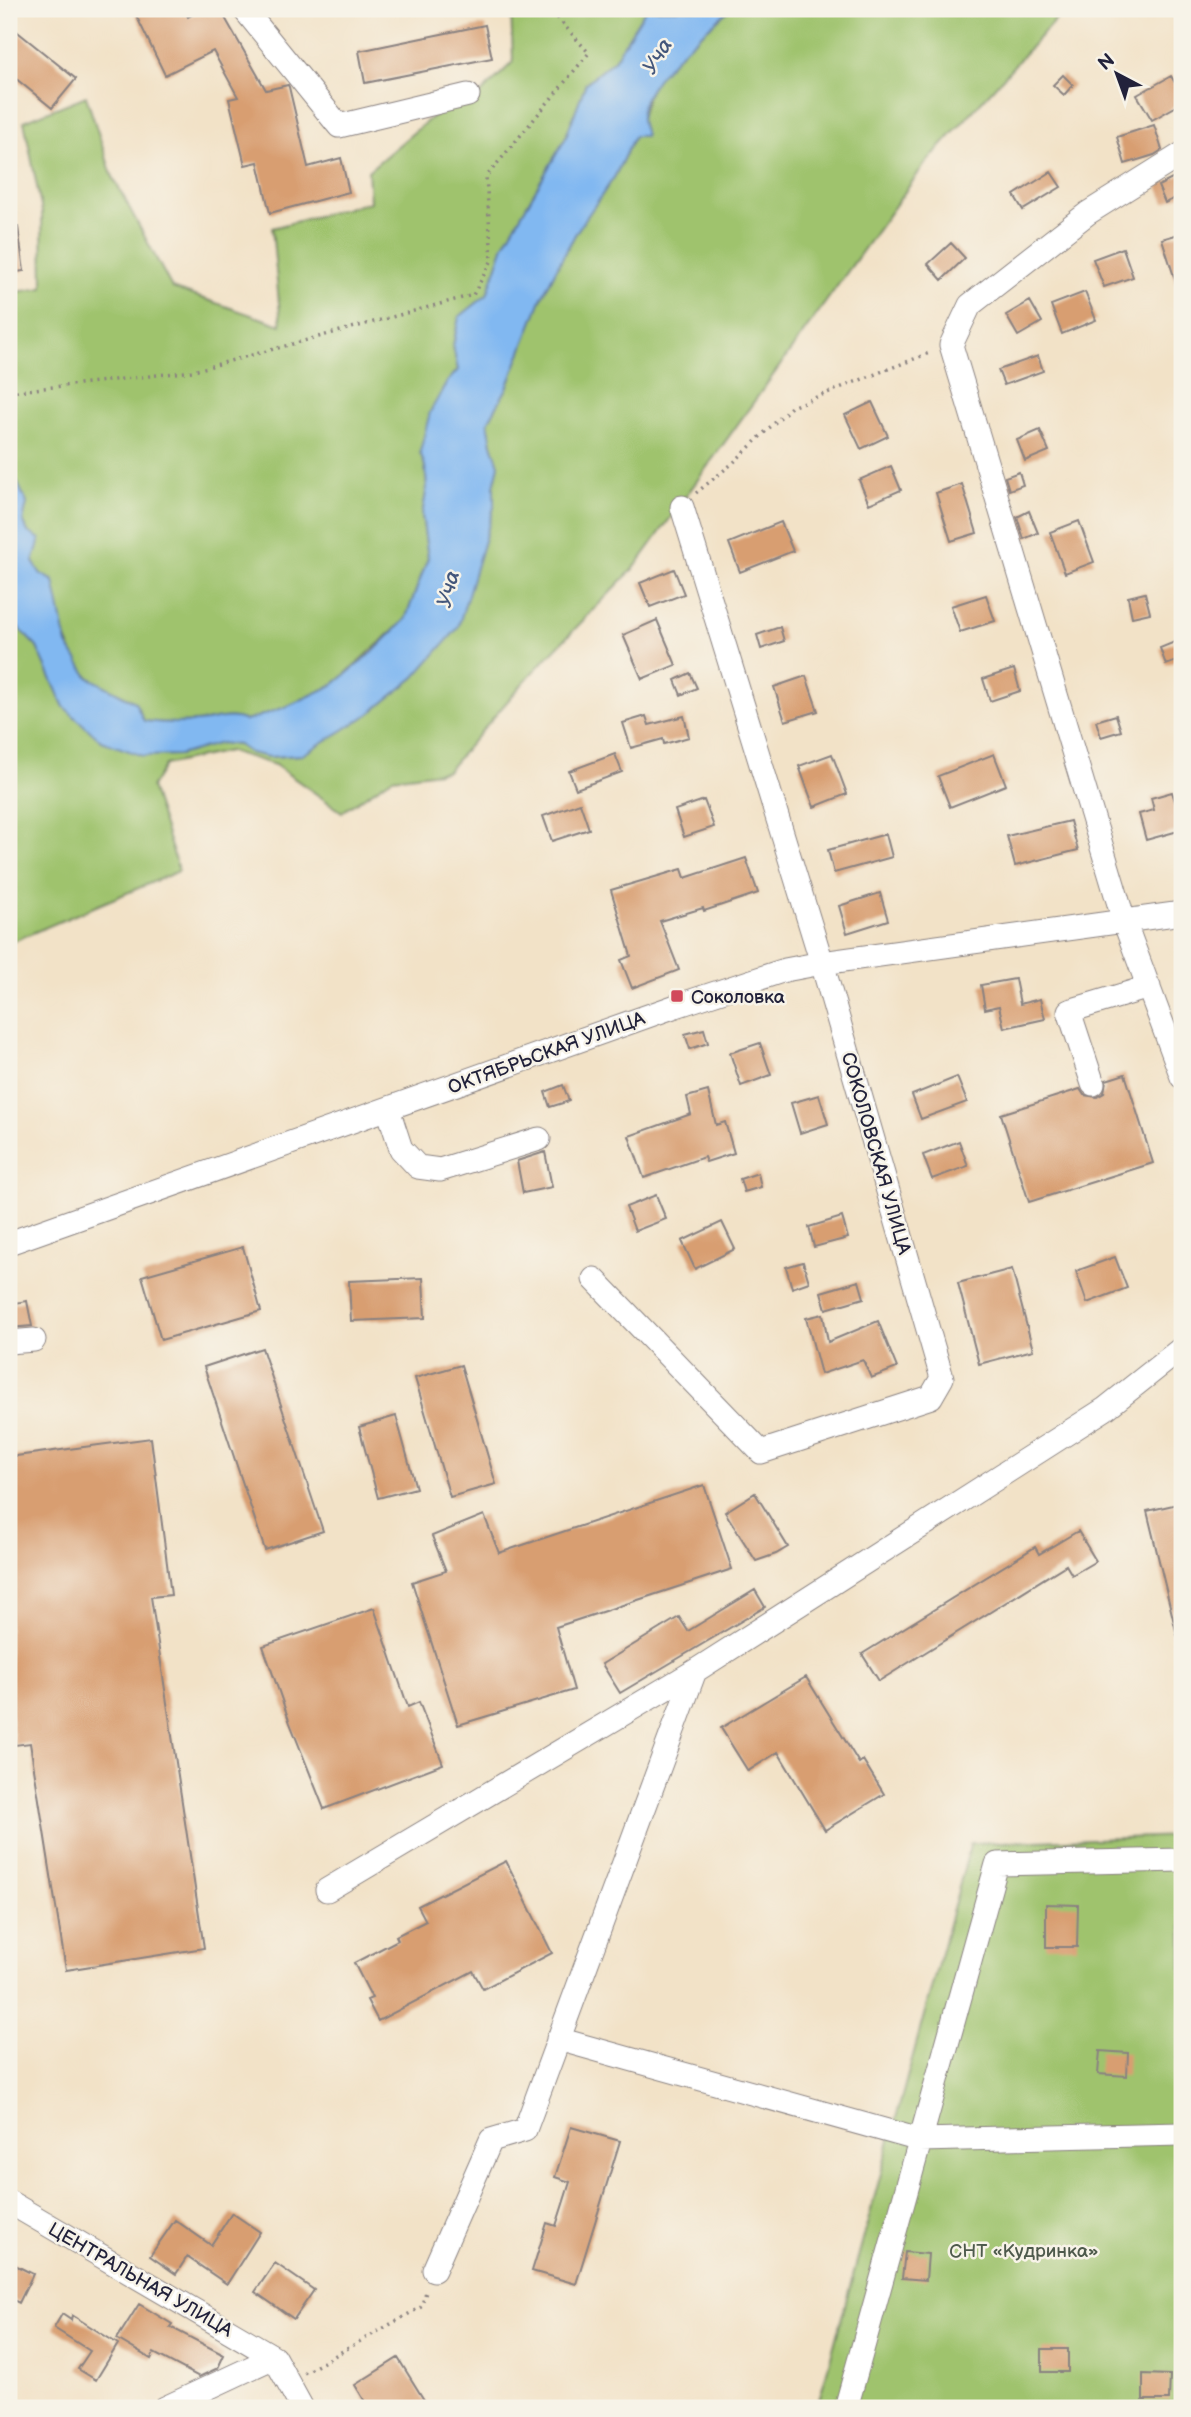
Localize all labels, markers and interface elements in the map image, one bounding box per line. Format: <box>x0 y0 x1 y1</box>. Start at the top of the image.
water label: Уча <box>637 34 678 79</box>
north arrow <box>1082 38 1152 108</box>
text: N <box>1094 49 1120 76</box>
water label: Уча <box>432 568 465 610</box>
place label: Соколовка <box>691 986 785 1009</box>
marker: Соколовка <box>669 988 685 1004</box>
street label: ОКТЯБРЬСКАЯ УЛИЦА <box>445 1007 648 1100</box>
street label: СОКОЛОВСКАЯ УЛИЦА <box>836 1050 916 1258</box>
street label: ЦЕНТРАЛЬНАЯ УЛИЦА <box>44 2218 237 2343</box>
park label: СНТ «Кудринка» <box>949 2240 1099 2263</box>

